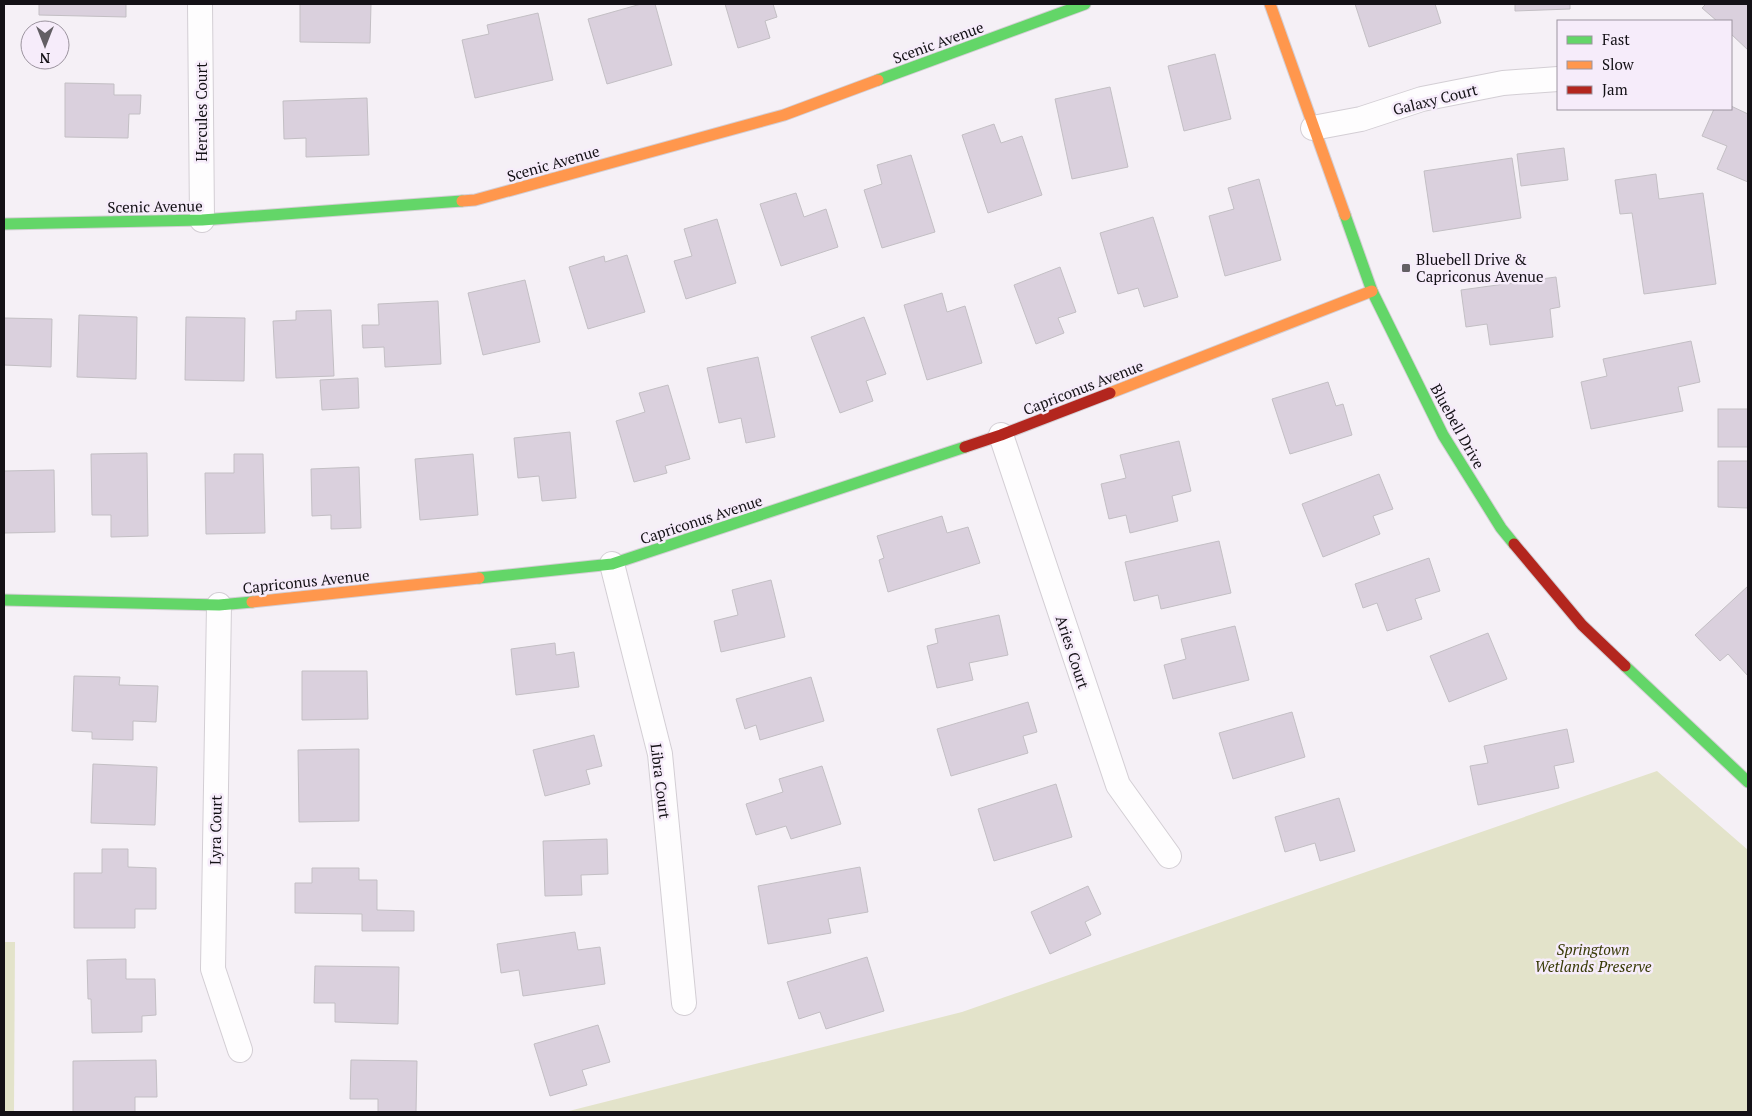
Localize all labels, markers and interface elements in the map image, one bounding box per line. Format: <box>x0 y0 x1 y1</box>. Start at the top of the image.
street label: Scenic Avenue <box>890 16 986 68</box>
north arrow <box>20 20 70 70</box>
legend <box>1557 20 1732 110</box>
text: Fast <box>1602 29 1630 49</box>
text: N <box>39 49 50 68</box>
text: Slow <box>1602 54 1635 74</box>
street label: Hercules Court <box>191 62 211 162</box>
street label: Galaxy Court <box>1391 79 1480 119</box>
text: Jam <box>1602 79 1628 99</box>
street label: Scenic Avenue <box>504 140 602 186</box>
street label: Scenic Avenue <box>107 195 203 217</box>
place label: Bluebell Drive & Capriconus Avenue <box>1416 249 1544 286</box>
marker: Bluebell Drive & Capriconus Avenue <box>1400 262 1412 274</box>
street label: Capriconus Avenue <box>1020 355 1146 419</box>
street label: Bluebell Drive <box>1426 380 1490 472</box>
street label: Capriconus Avenue <box>637 490 765 548</box>
street label: Capriconus Avenue <box>242 564 370 598</box>
street label: Aries Court <box>1052 613 1094 692</box>
street label: Libra Court <box>646 742 676 820</box>
street label: Lyra Court <box>204 795 226 865</box>
park label: Springtown Wetlands Preserve <box>1534 939 1652 976</box>

